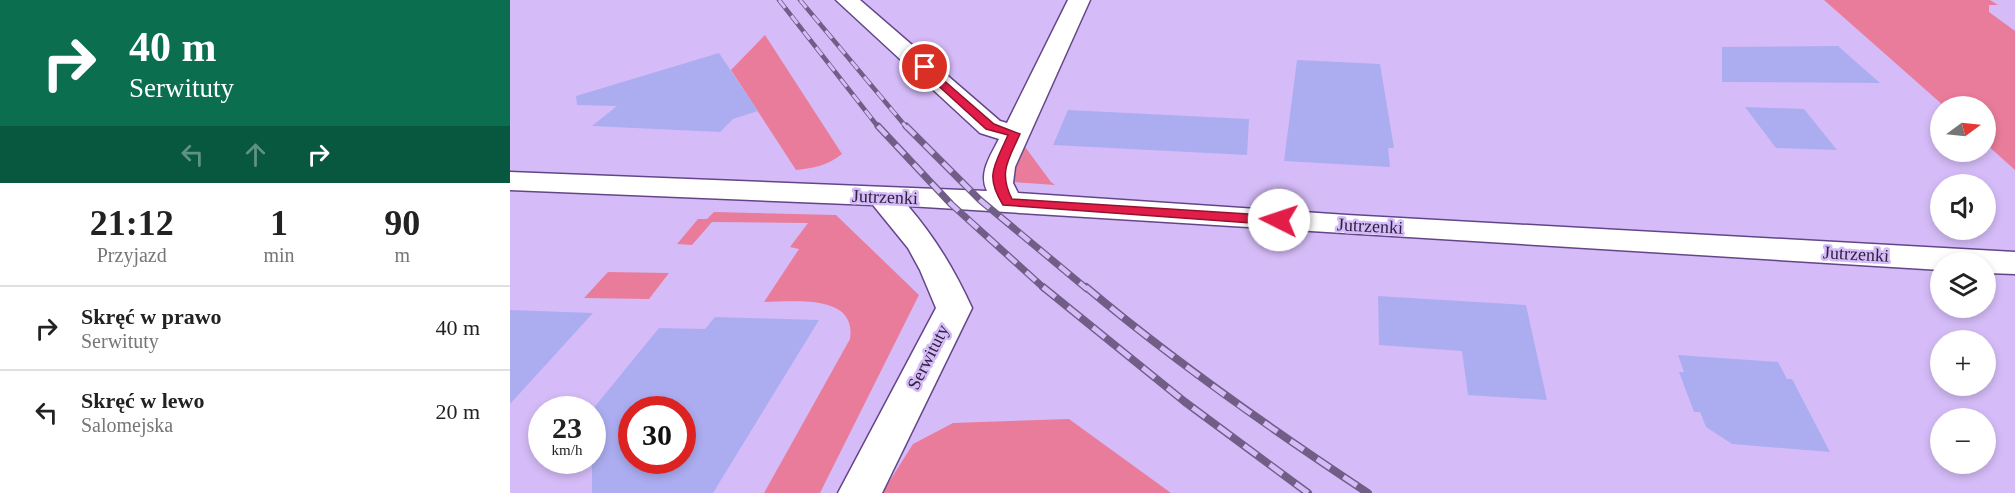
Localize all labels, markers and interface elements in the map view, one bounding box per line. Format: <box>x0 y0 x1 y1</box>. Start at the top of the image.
icon: right <box>30 24 108 102</box>
text: 40 m <box>129 24 217 70</box>
pin <box>899 41 950 92</box>
icon: arrive <box>908 50 941 83</box>
text: Serwituty <box>129 73 234 103</box>
north arrow <box>1930 96 1996 162</box>
map controls <box>1930 96 1996 474</box>
icon: left <box>176 138 209 171</box>
icon: ahead <box>239 138 272 171</box>
icon: right <box>302 138 335 171</box>
button: sound <box>1930 174 1996 240</box>
street label: Jutrzenki <box>852 186 918 208</box>
position arrow <box>1247 188 1311 252</box>
text: 21:12 <box>90 203 174 243</box>
text: 1 <box>270 203 288 243</box>
text: 90 <box>384 203 420 243</box>
street label: Jutrzenki <box>1337 214 1403 238</box>
street label: Jutrzenki <box>1823 242 1889 266</box>
text: Przyjazd <box>97 244 167 266</box>
text: min <box>263 244 295 266</box>
text: m <box>395 244 410 266</box>
button: layers <box>1930 252 1996 318</box>
text: Skręć w prawo <box>81 304 222 329</box>
icon: right <box>30 312 63 345</box>
text: 40 m <box>435 315 480 340</box>
street label: Serwituty <box>903 321 953 393</box>
text: Serwituty <box>81 330 159 352</box>
button: + <box>1930 330 1996 396</box>
text: Skręć w lewo <box>81 388 204 413</box>
icon: left <box>30 396 63 429</box>
speed limit sign: 30 <box>618 396 696 474</box>
text: 20 m <box>435 399 480 424</box>
button: − <box>1930 408 1996 474</box>
text: 23 <box>552 411 582 444</box>
text: Salomejska <box>81 414 173 436</box>
text: km/h <box>552 442 582 458</box>

